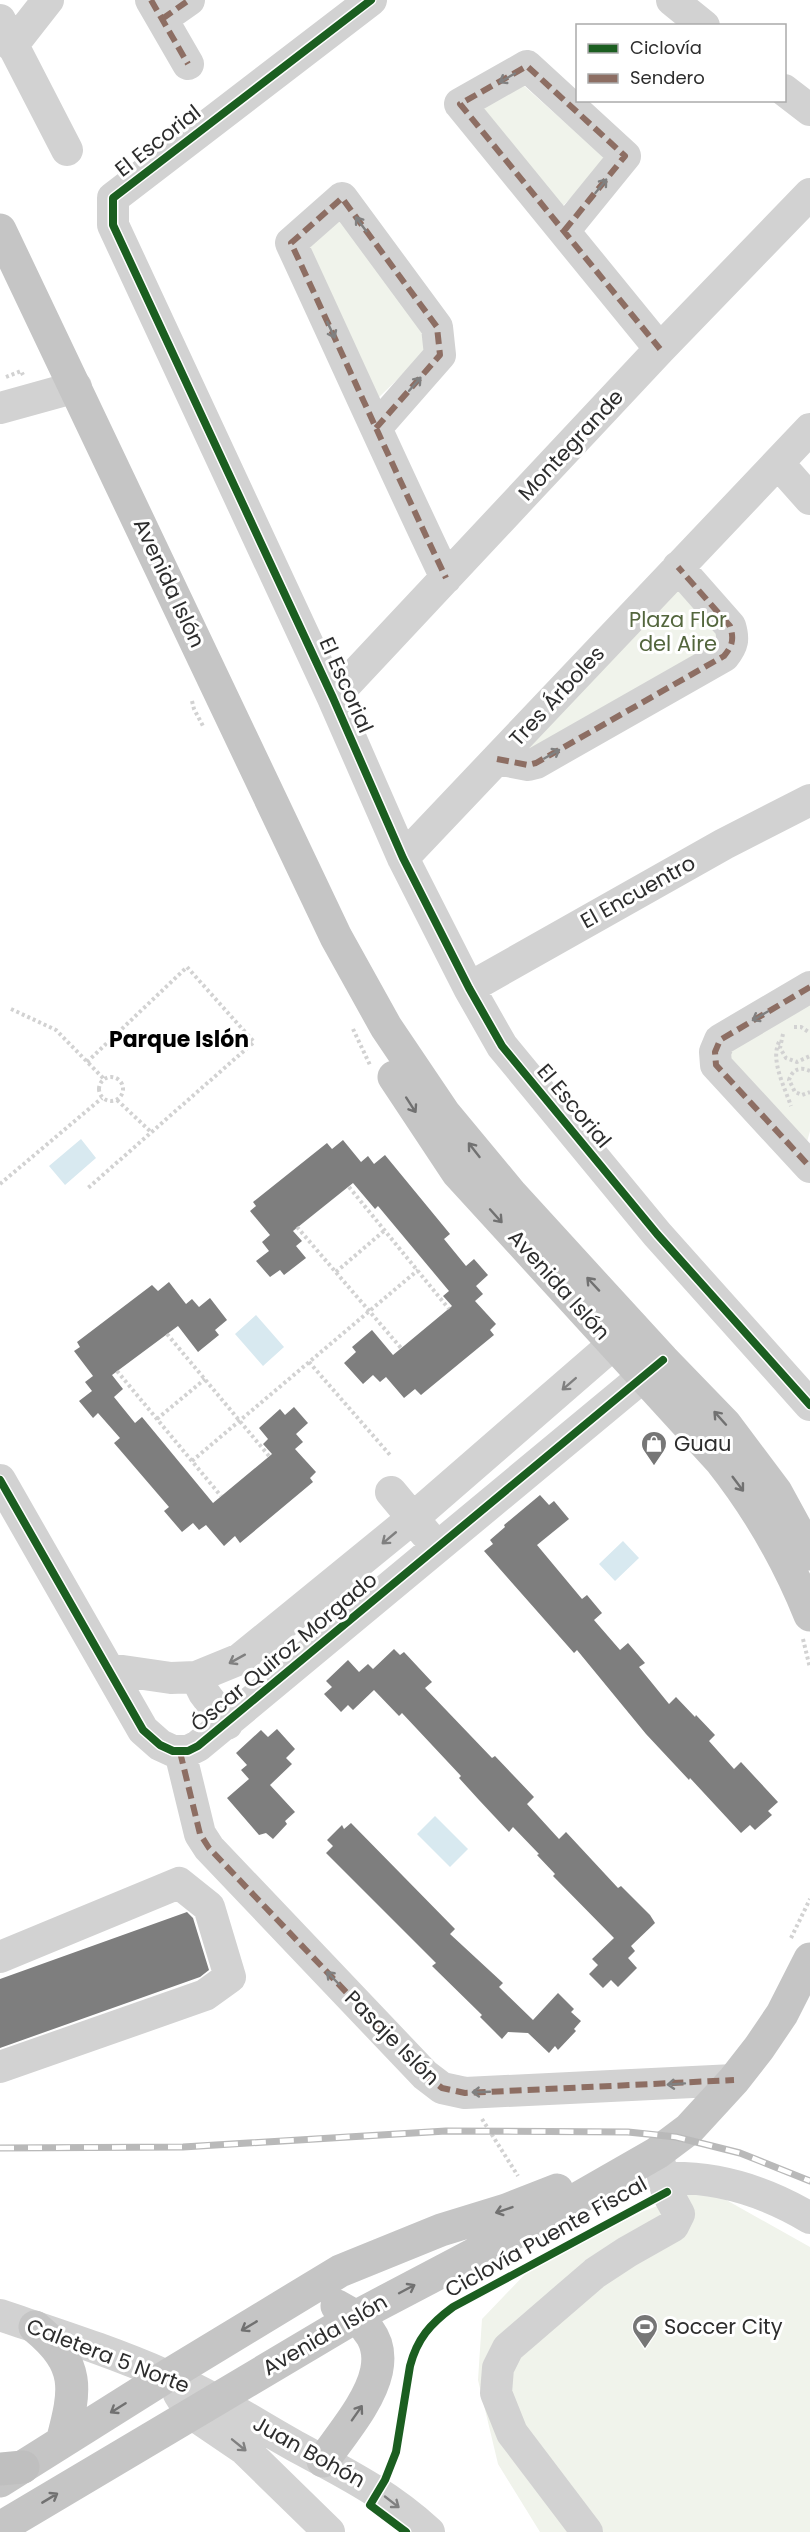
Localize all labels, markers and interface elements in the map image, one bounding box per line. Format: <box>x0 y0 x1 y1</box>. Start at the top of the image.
legend <box>576 24 786 102</box>
text: Ciclovía <box>630 35 702 60</box>
text: Sendero <box>630 65 705 90</box>
one-way arrow <box>498 73 516 84</box>
street label: El Escorial <box>109 98 207 183</box>
one-way arrow <box>594 179 608 194</box>
one-way arrow <box>355 216 368 232</box>
one-way arrow <box>326 320 338 338</box>
one-way arrow <box>408 377 422 392</box>
street label: Montegrande <box>511 383 630 507</box>
street label: Avenida Islón <box>127 513 212 652</box>
park label: Plaza Flor del Aire <box>629 605 727 658</box>
street label: El Escorial <box>312 632 380 737</box>
street label: Tres Árboles <box>503 639 611 752</box>
one-way arrow <box>543 748 560 760</box>
street label: El Encuentro <box>575 848 700 935</box>
one-way arrow <box>752 1011 769 1023</box>
district label: Parque Islón <box>109 1024 249 1055</box>
street label: El Escorial <box>531 1057 618 1154</box>
one-way arrow <box>405 1096 417 1113</box>
one-way arrow <box>468 1143 480 1159</box>
one-way arrow <box>489 1208 503 1223</box>
street label: Avenida Islón <box>502 1223 617 1346</box>
one-way arrow <box>587 1277 601 1292</box>
one-way arrow <box>562 1377 577 1391</box>
one-way arrow <box>713 1411 727 1426</box>
shop icon: Guau <box>639 1429 669 1467</box>
place label: Guau <box>674 1429 731 1458</box>
one-way arrow <box>732 1476 745 1492</box>
one-way arrow <box>382 1531 397 1545</box>
street label: Óscar Quiroz Morgado <box>184 1565 383 1738</box>
one-way arrow <box>229 1654 246 1666</box>
one-way arrow <box>325 1971 340 1986</box>
street label: Pasaje Islón <box>338 1984 446 2092</box>
one-way arrow <box>666 2078 686 2089</box>
one-way arrow <box>472 2087 491 2098</box>
street label: Ciclovía Puente Fiscal <box>440 2169 652 2304</box>
one-way arrow <box>495 2205 514 2216</box>
one-way arrow <box>397 2283 415 2294</box>
street label: Avenida Islón <box>257 2287 393 2382</box>
street label: Caletera 5 Norte <box>23 2311 194 2400</box>
sports icon: Soccer City <box>630 2312 660 2350</box>
place label: Soccer City <box>664 2312 783 2341</box>
one-way arrow <box>241 2320 258 2332</box>
one-way arrow <box>110 2402 127 2414</box>
one-way arrow <box>351 2406 363 2422</box>
street label: Juan Bohón <box>248 2409 371 2494</box>
one-way arrow <box>231 2439 247 2452</box>
one-way arrow <box>41 2492 58 2504</box>
one-way arrow <box>384 2496 400 2509</box>

